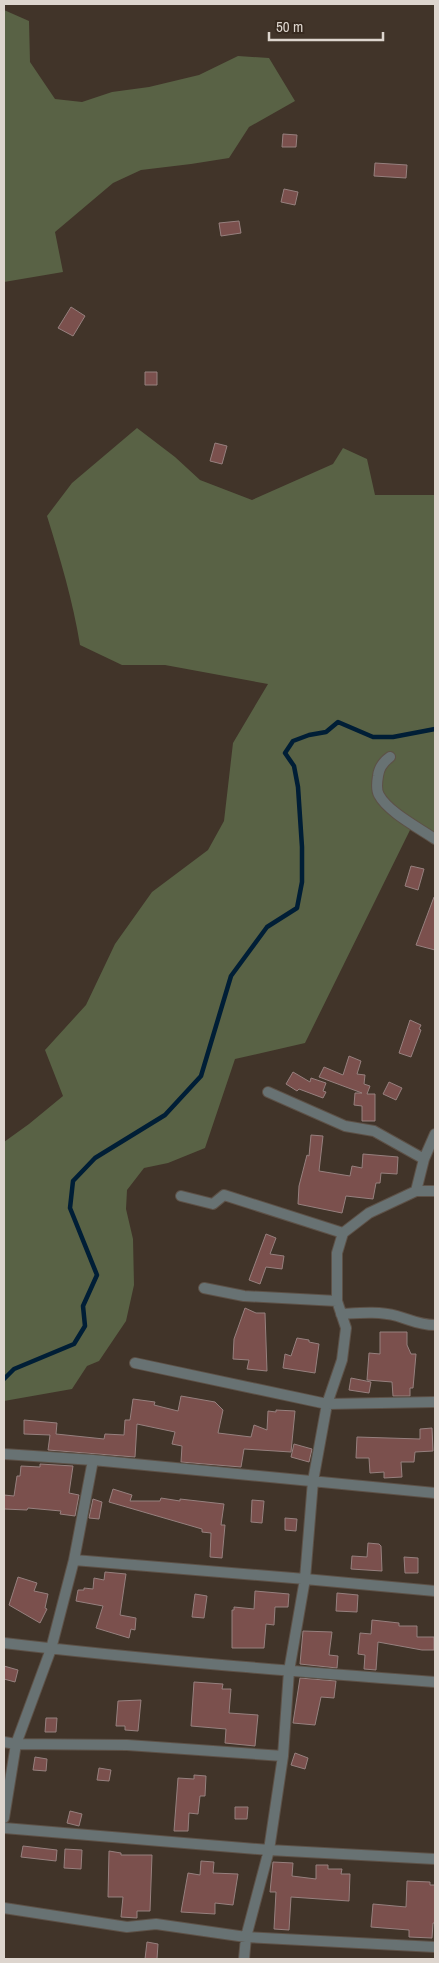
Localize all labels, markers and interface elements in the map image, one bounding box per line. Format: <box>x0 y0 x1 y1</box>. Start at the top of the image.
scale bar <box>269 10 383 42</box>
text: 50 m <box>276 16 303 37</box>

